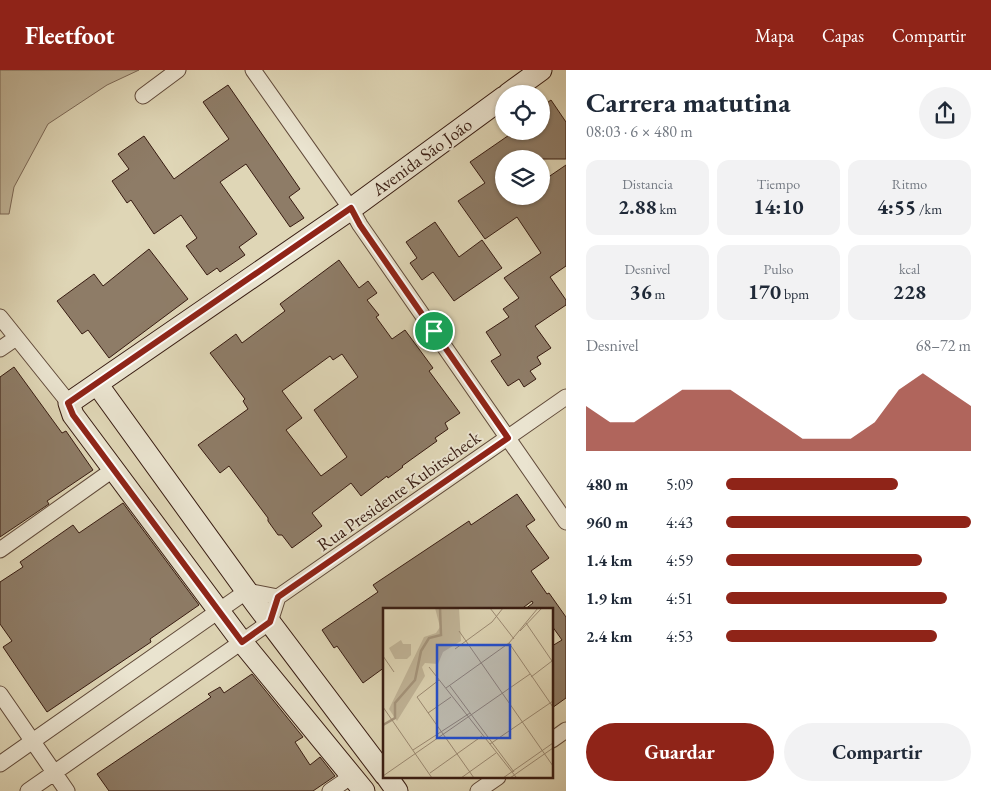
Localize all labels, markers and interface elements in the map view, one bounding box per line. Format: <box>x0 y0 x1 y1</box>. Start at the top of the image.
text: Fleetfoot <box>25 20 115 51</box>
text: Mapa <box>755 24 794 47</box>
text: Capas <box>822 24 864 47</box>
text: Compartir <box>892 24 966 47</box>
text: Carrera matutina <box>586 84 790 120</box>
map controls <box>495 85 550 205</box>
button: locate <box>495 85 550 140</box>
button: share <box>919 87 971 139</box>
street label: Avenida São João <box>366 112 476 201</box>
text: 08:03 · 6 × 480 m <box>586 121 693 142</box>
button: layers <box>495 150 550 205</box>
text: Distancia <box>622 175 673 193</box>
text: Tiempo <box>757 175 800 193</box>
text: Ritmo <box>892 175 927 193</box>
text: 2.88 <box>618 193 657 220</box>
text: 14:10 <box>753 193 804 220</box>
text: 4:55 <box>877 193 916 220</box>
text: km <box>657 200 677 218</box>
text: /km <box>916 200 942 218</box>
text: Desnivel <box>625 260 670 278</box>
text: Pulso <box>764 260 793 278</box>
text: kcal <box>899 260 920 278</box>
text: 36 <box>630 278 652 305</box>
text: 170 <box>748 278 781 305</box>
text: 228 <box>893 278 926 305</box>
text: m <box>652 285 665 303</box>
text: bpm <box>781 285 809 303</box>
pin <box>413 310 455 352</box>
icon: arrive <box>420 317 448 345</box>
text: Desnivel <box>586 335 639 356</box>
text: 68–72 m <box>916 335 971 356</box>
street label: Rua Presidente Kubitscheck <box>313 425 485 556</box>
text: 480 m <box>586 474 628 495</box>
text: 5:09 <box>666 474 693 495</box>
text: 960 m <box>586 512 628 533</box>
text: 4:43 <box>666 512 693 533</box>
text: 1.4 km <box>586 550 632 571</box>
text: 4:59 <box>666 550 693 571</box>
text: 1.9 km <box>586 588 632 609</box>
text: 4:51 <box>666 588 693 609</box>
inset map <box>383 608 554 778</box>
text: 2.4 km <box>586 626 632 647</box>
text: 4:53 <box>666 626 693 647</box>
button: Guardar <box>586 723 774 781</box>
button: Compartir <box>784 723 971 781</box>

